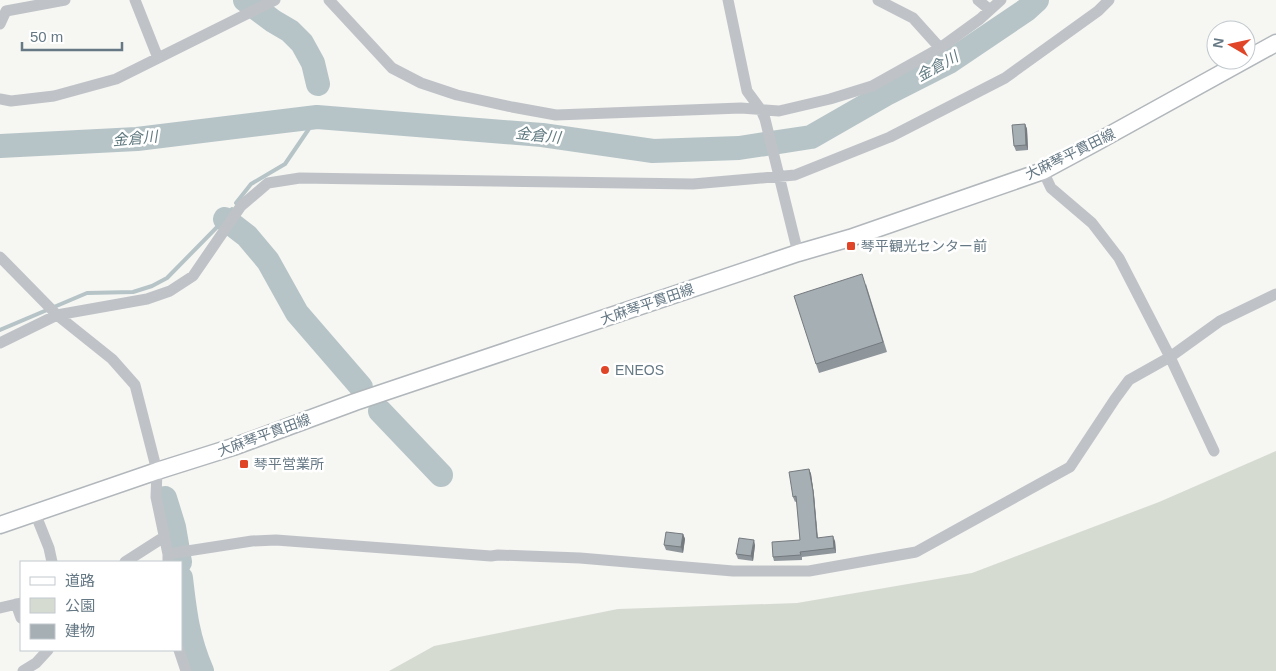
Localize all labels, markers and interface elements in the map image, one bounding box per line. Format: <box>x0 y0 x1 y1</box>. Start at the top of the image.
scale bar <box>22 20 122 52</box>
north arrow <box>1206 20 1256 70</box>
text: 50 m <box>30 28 63 45</box>
text: N <box>1209 37 1227 49</box>
water label: 金倉川 <box>913 47 963 84</box>
water label: 金倉川 <box>515 124 563 146</box>
street label: 大麻琴平貫田線 <box>1022 125 1118 183</box>
water label: 金倉川 <box>112 127 160 148</box>
place label: 琴平観光センター前 <box>861 238 987 254</box>
marker: 琴平観光センター前 <box>845 240 857 252</box>
street label: 大麻琴平貫田線 <box>598 280 696 328</box>
place label: ENEOS <box>615 362 664 378</box>
marker: ENEOS <box>599 364 611 376</box>
street label: 大麻琴平貫田線 <box>215 411 313 459</box>
place label: 琴平営業所 <box>254 456 324 472</box>
marker: 琴平営業所 <box>238 458 250 470</box>
legend <box>20 561 182 651</box>
text: 道路 <box>65 572 95 589</box>
text: 公園 <box>65 597 95 614</box>
text: 建物 <box>65 622 95 639</box>

